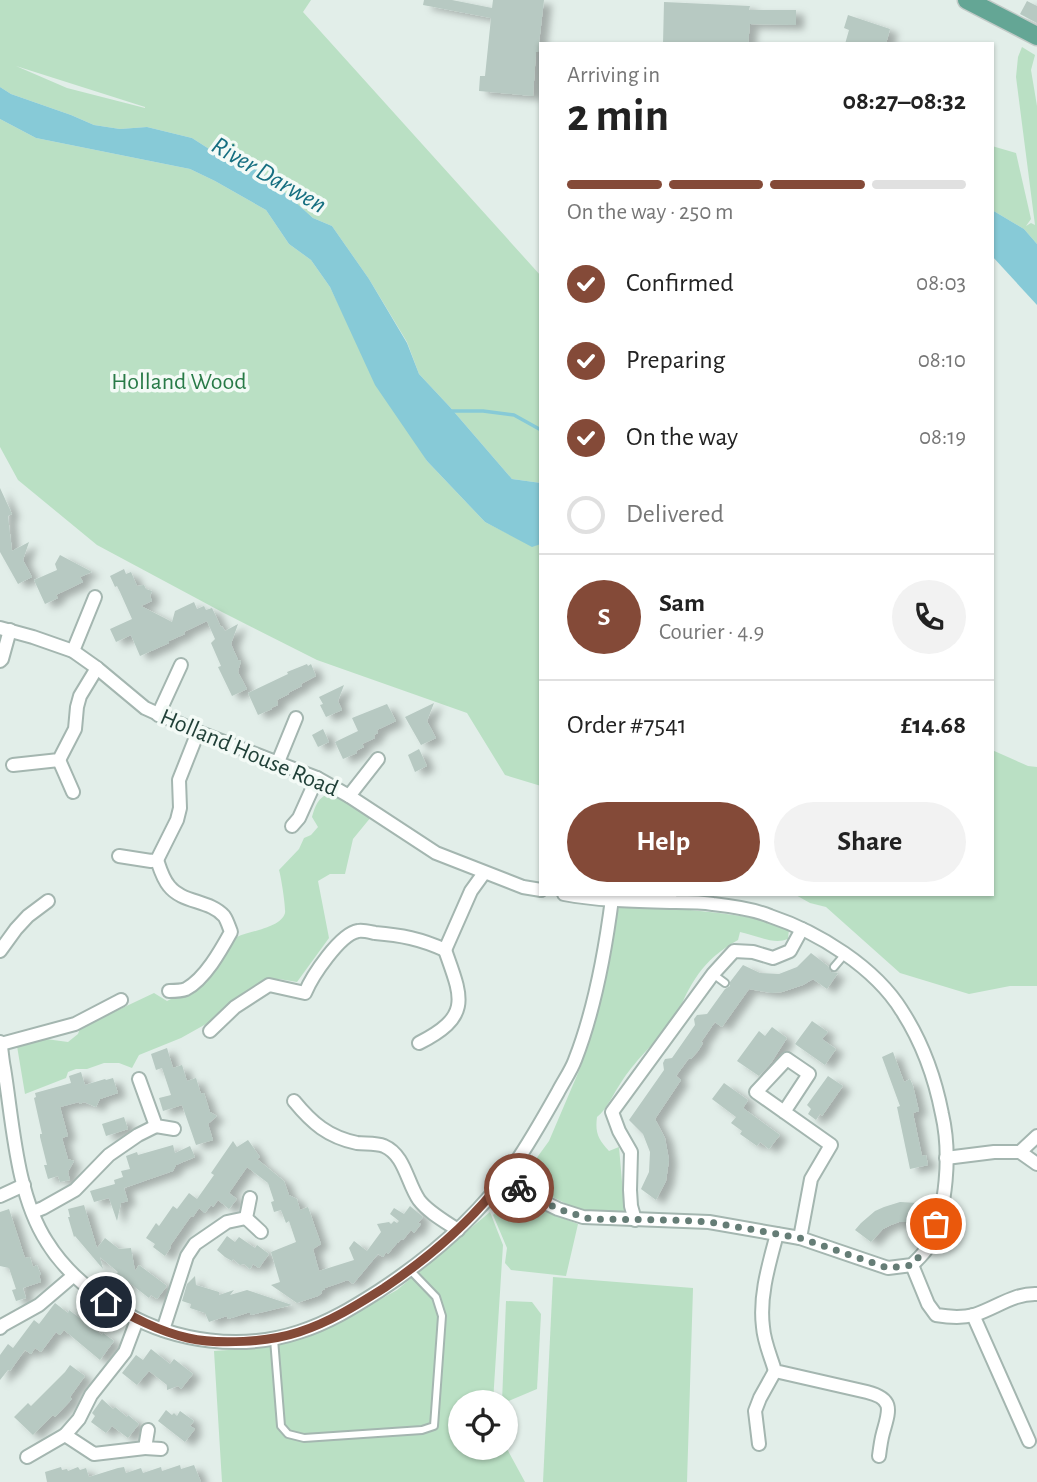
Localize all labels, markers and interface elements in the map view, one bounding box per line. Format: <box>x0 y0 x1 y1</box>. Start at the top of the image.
text: Arriving in <box>567 64 660 87</box>
text: 08:27–08:32 <box>842 88 966 114</box>
text: 2 min <box>567 93 669 139</box>
water label: River Darwen <box>207 132 331 218</box>
text: On the way · 250 m <box>567 201 734 224</box>
icon: check <box>567 265 605 303</box>
text: Confirmed <box>626 270 734 296</box>
text: 08:03 <box>916 272 966 295</box>
icon: check <box>567 342 605 380</box>
text: Preparing <box>626 347 725 373</box>
text: 08:10 <box>918 349 966 372</box>
park label: Holland Wood <box>111 370 247 394</box>
icon: check <box>567 419 605 457</box>
text: On the way <box>626 424 738 450</box>
text: 08:19 <box>919 426 966 449</box>
text: Delivered <box>626 501 724 527</box>
button: phone <box>892 580 966 654</box>
text: Sam <box>659 590 705 616</box>
text: S <box>598 604 610 630</box>
text: Courier · 4.9 <box>659 621 764 644</box>
street label: Holland House Road <box>156 705 342 801</box>
text: Order #7541 <box>567 712 687 738</box>
text: £14.68 <box>901 712 966 738</box>
button: Help <box>567 802 760 882</box>
button: Share <box>774 802 966 882</box>
courier <box>484 1153 554 1223</box>
icon: bike <box>500 1169 538 1207</box>
pin <box>906 1194 966 1254</box>
icon: bag <box>917 1205 955 1243</box>
pin <box>76 1272 136 1332</box>
icon: home <box>87 1283 125 1321</box>
map controls <box>448 1390 518 1460</box>
button: locate <box>448 1390 518 1460</box>

